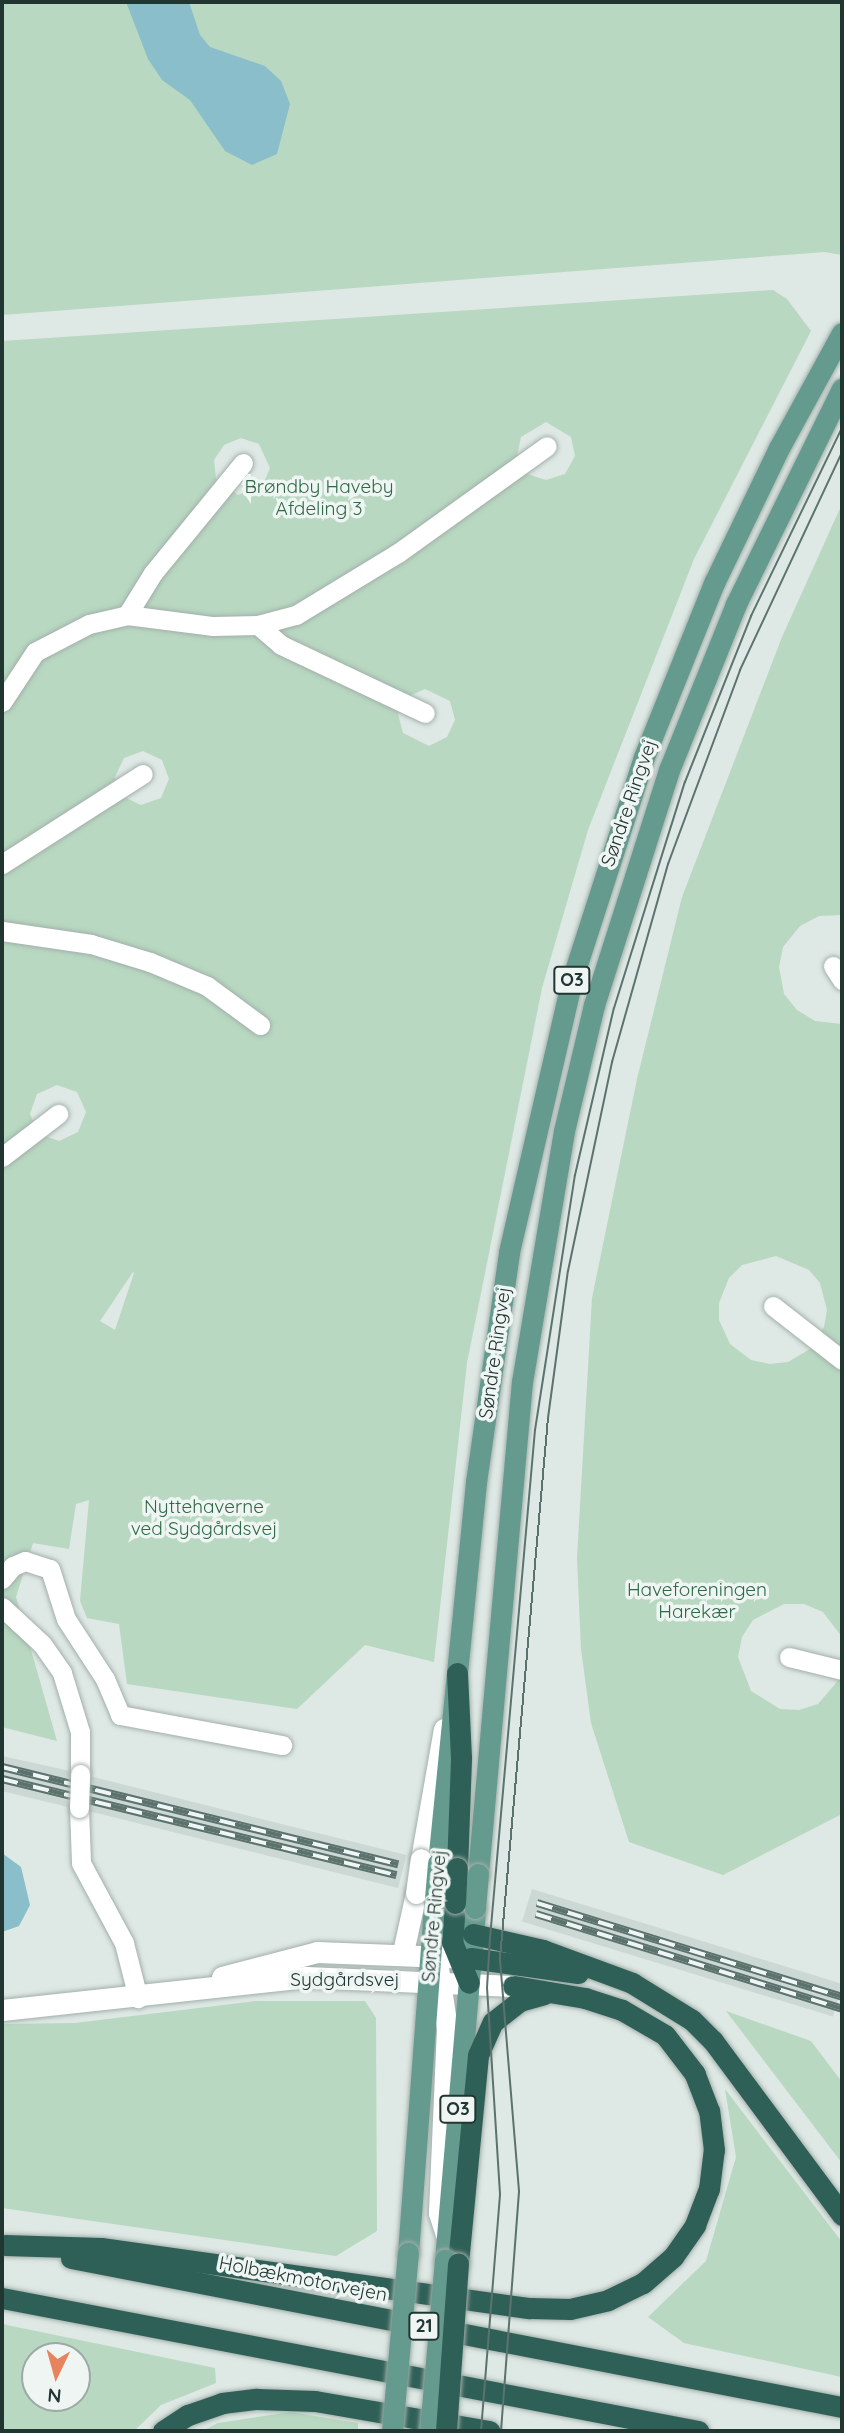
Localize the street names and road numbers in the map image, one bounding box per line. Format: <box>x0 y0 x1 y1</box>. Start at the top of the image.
street label: Søndre Ringvej <box>597 736 661 870</box>
road number: O3 <box>553 965 591 995</box>
street label: Søndre Ringvej <box>474 1286 516 1420</box>
street label: Søndre Ringvej <box>417 1849 451 1983</box>
street label: Sydgårdsvej <box>290 1969 400 1991</box>
road number: O3 <box>439 2094 477 2124</box>
street label: Holbækmotorvejen <box>217 2252 389 2306</box>
road number: 21 <box>408 2312 440 2340</box>

